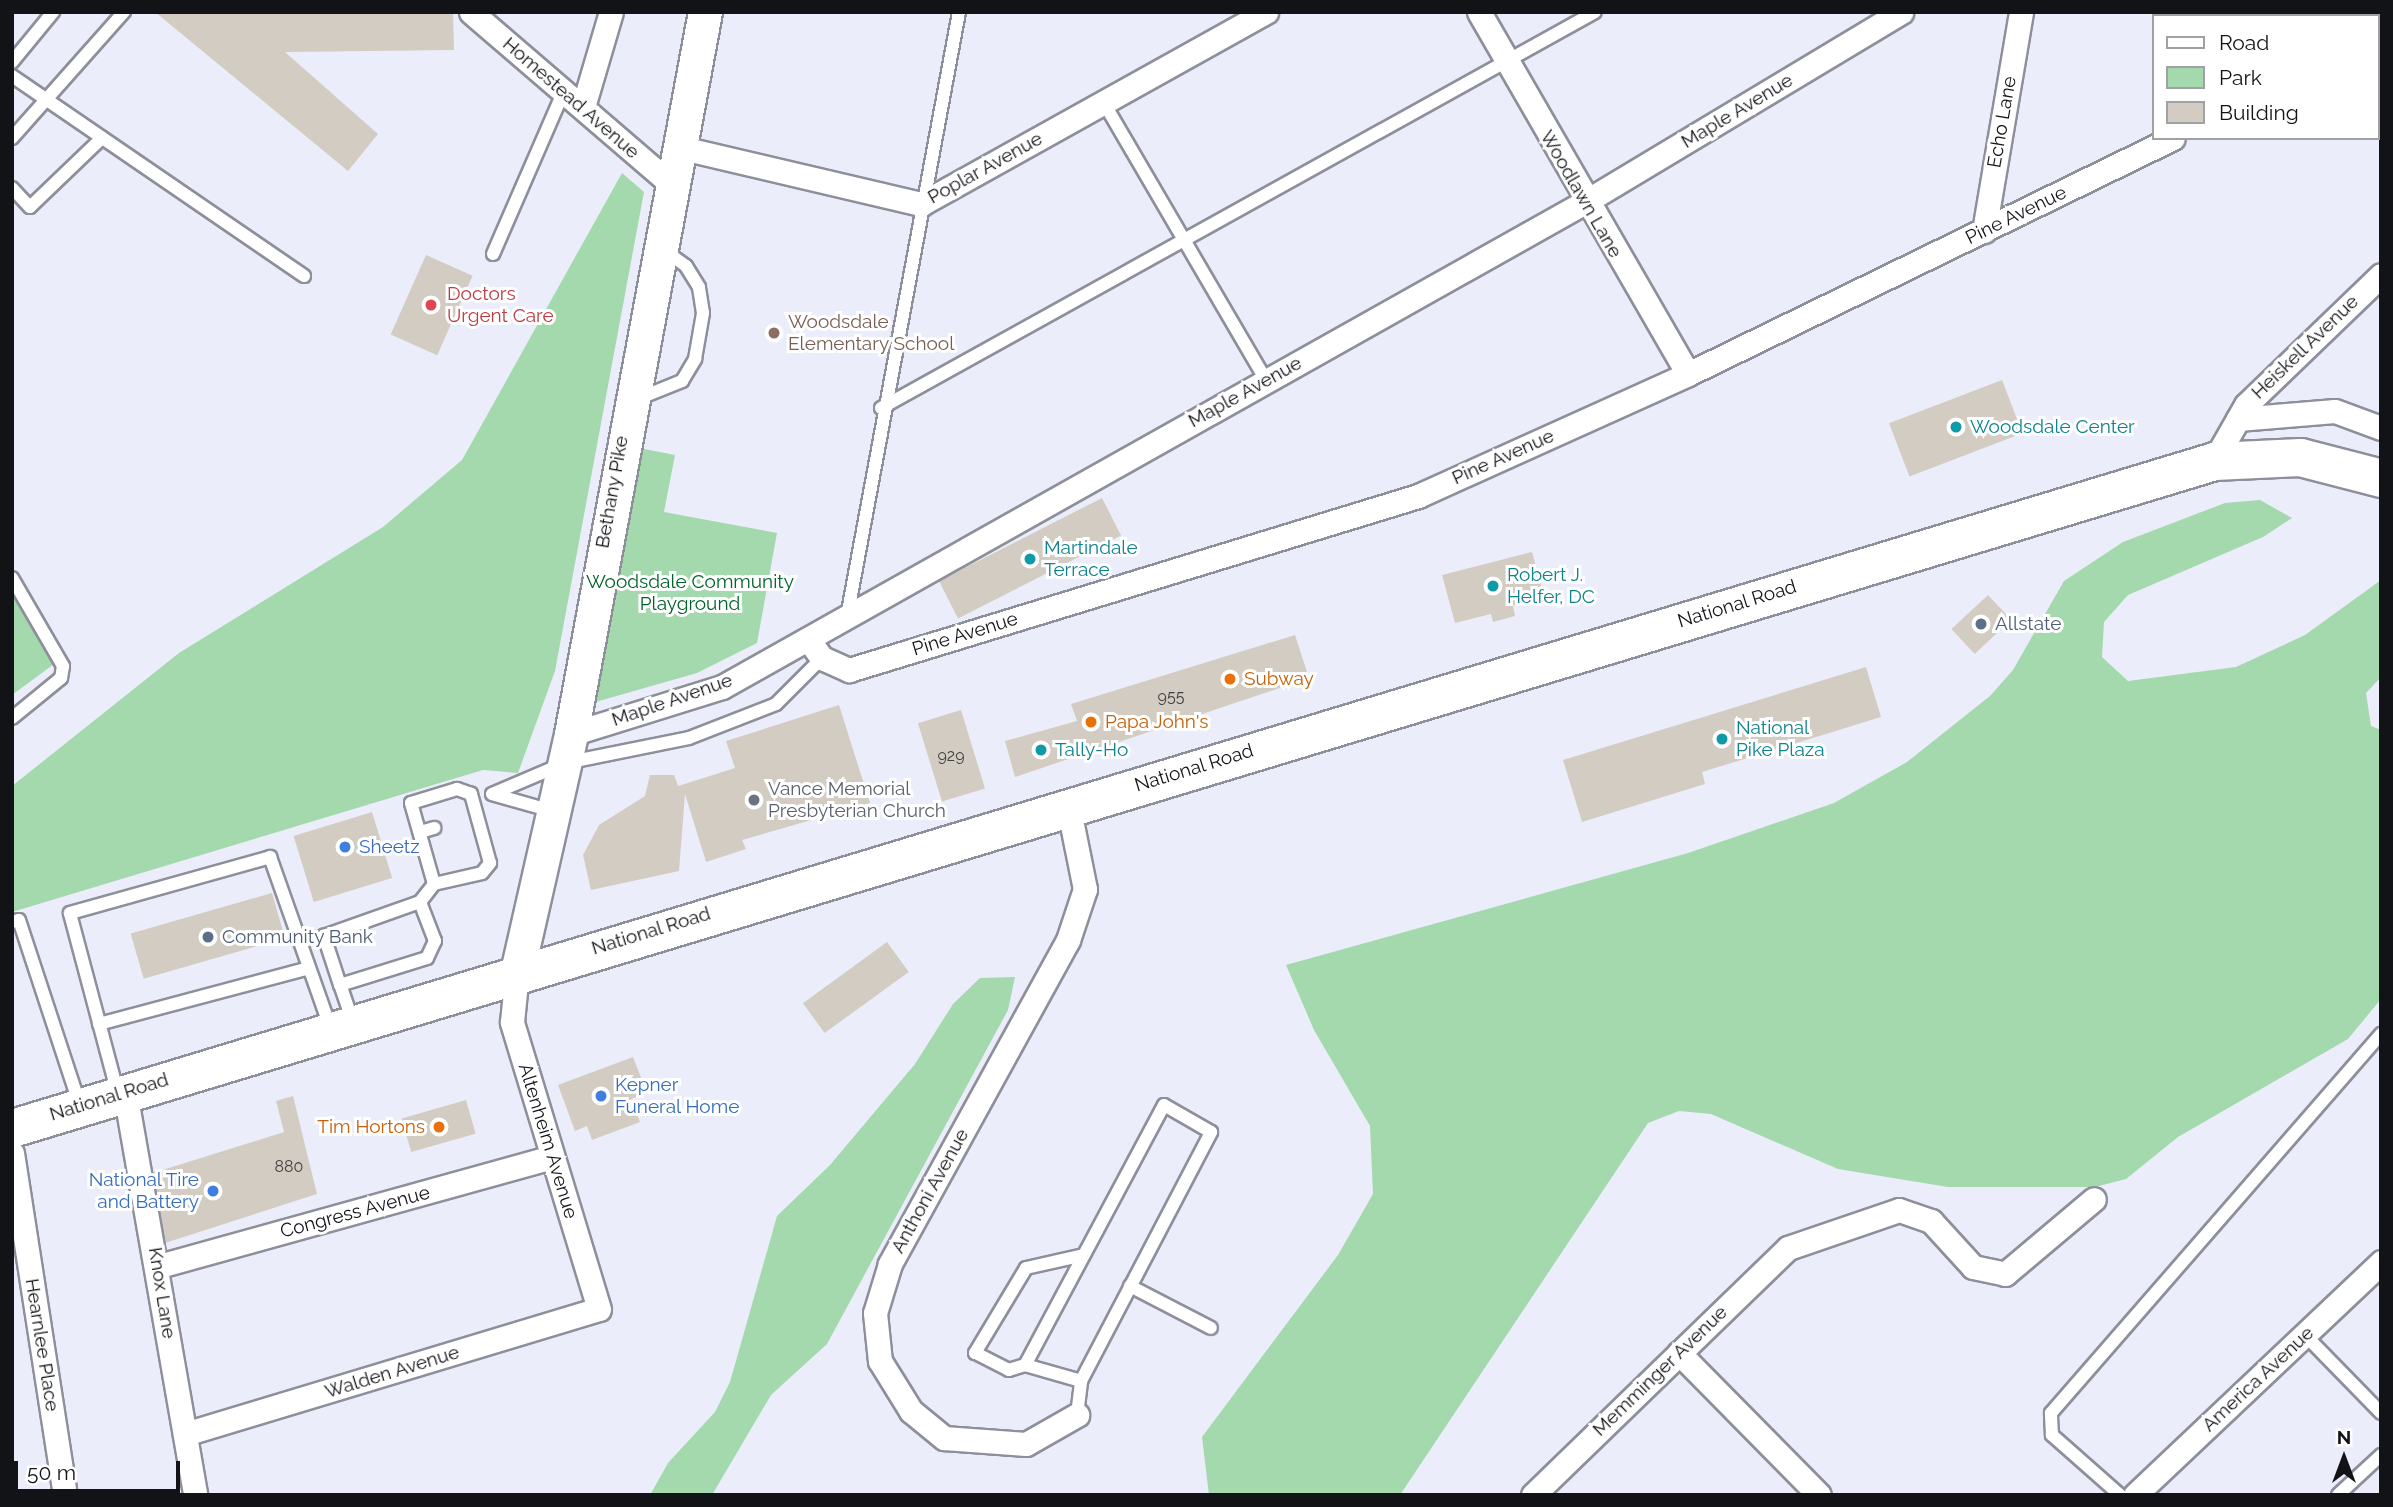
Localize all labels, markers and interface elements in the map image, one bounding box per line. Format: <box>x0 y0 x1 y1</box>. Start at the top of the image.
legend <box>2152 14 2379 140</box>
text: Road <box>2219 30 2269 55</box>
street label: Homestead Avenue <box>498 32 644 164</box>
text: Park <box>2219 65 2262 90</box>
street label: Maple Avenue <box>1677 69 1797 153</box>
street label: Echo Lane <box>1983 74 2021 170</box>
text: Building <box>2219 100 2299 125</box>
street label: Woodlawn Lane <box>1535 126 1627 262</box>
street label: Poplar Avenue <box>923 127 1047 209</box>
street label: Pine Avenue <box>1962 181 2070 249</box>
place label: Doctors Urgent Care <box>447 283 554 327</box>
street label: Heiskell Avenue <box>2246 290 2364 404</box>
marker: Doctors Urgent Care <box>421 295 441 315</box>
place label: Woodsdale Elementary School <box>788 311 955 355</box>
marker: Woodsdale Elementary School <box>766 325 782 341</box>
street label: Maple Avenue <box>1184 351 1306 433</box>
place label: Woodsdale Center <box>1970 416 2135 438</box>
marker: Woodsdale Center <box>1948 419 1964 435</box>
street label: Pine Avenue <box>1448 424 1558 490</box>
street label: Bethany Pike <box>591 434 633 550</box>
place label: Martindale Terrace <box>1044 537 1138 581</box>
marker: Martindale Terrace <box>1022 551 1038 567</box>
place label: Robert J. Helfer, DC <box>1507 564 1595 608</box>
park label: Woodsdale Community Playground <box>586 571 794 615</box>
street label: National Road <box>1675 575 1799 633</box>
marker: Robert J. Helfer, DC <box>1485 578 1501 594</box>
street label: Pine Avenue <box>909 607 1021 661</box>
place label: Allstate <box>1995 613 2061 635</box>
marker: Allstate <box>1973 616 1989 632</box>
place label: Subway <box>1244 668 1314 690</box>
street label: Maple Avenue <box>608 669 736 731</box>
marker: Subway <box>1222 671 1238 687</box>
house number: 955 <box>1158 687 1184 707</box>
place label: Papa John's <box>1105 711 1209 733</box>
marker: Papa John's <box>1083 714 1099 730</box>
place label: National Pike Plaza <box>1736 717 1825 761</box>
marker: National Pike Plaza <box>1714 731 1730 747</box>
place label: Tally-Ho <box>1055 739 1128 761</box>
street label: National Road <box>1132 739 1256 797</box>
marker: Tally-Ho <box>1033 742 1049 758</box>
house number: 929 <box>937 746 965 766</box>
place label: Vance Memorial Presbyterian Church <box>768 778 946 822</box>
marker: Vance Memorial Presbyterian Church <box>746 792 762 808</box>
place label: Sheetz <box>359 836 420 858</box>
marker: Sheetz <box>337 839 353 855</box>
street label: National Road <box>589 902 713 960</box>
place label: Community Bank <box>222 926 373 948</box>
marker: Community Bank <box>200 929 216 945</box>
street label: Altenheim Avenue <box>513 1060 583 1222</box>
street label: National Road <box>47 1068 171 1126</box>
place label: Kepner Funeral Home <box>615 1074 740 1118</box>
marker: Kepner Funeral Home <box>593 1088 609 1104</box>
place label: Tim Hortons <box>317 1116 425 1138</box>
marker: Tim Hortons <box>431 1119 447 1135</box>
street label: Anthoni Avenue <box>886 1125 974 1257</box>
house number: 880 <box>275 1157 303 1177</box>
place label: National Tire and Battery <box>88 1169 199 1213</box>
street label: Congress Avenue <box>277 1181 433 1243</box>
marker: National Tire and Battery <box>205 1183 221 1199</box>
street label: Knox Lane <box>144 1246 180 1340</box>
street label: Hearnlee Place <box>20 1277 64 1413</box>
street label: Memminger Avenue <box>1588 1301 1732 1441</box>
street label: America Avenue <box>2197 1321 2319 1437</box>
street label: Walden Avenue <box>322 1341 462 1403</box>
north arrow <box>2309 1423 2379 1493</box>
text: N <box>2337 1426 2351 1448</box>
scale bar <box>18 1448 184 1492</box>
text: 50 m <box>27 1460 76 1485</box>

